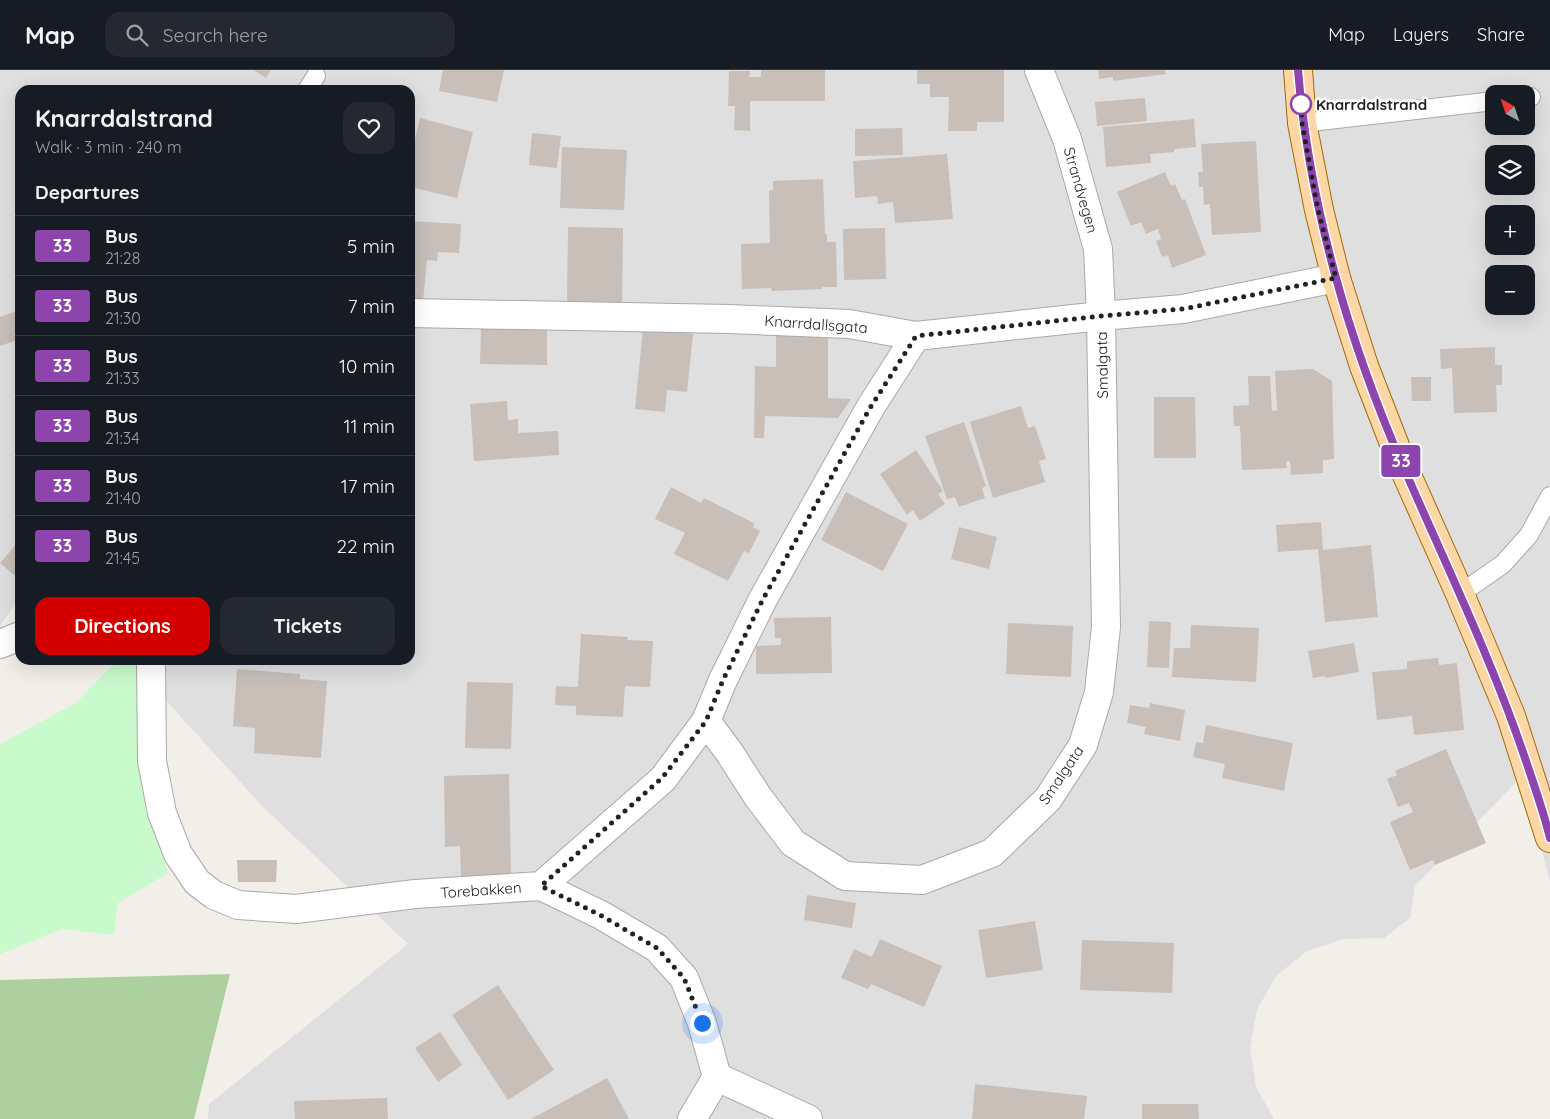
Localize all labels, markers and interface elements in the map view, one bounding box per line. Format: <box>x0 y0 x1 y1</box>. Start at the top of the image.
search box <box>105 12 455 57</box>
text: Map <box>25 20 75 50</box>
icon: search <box>123 21 151 49</box>
text: Search here <box>163 23 268 47</box>
text: Map <box>1328 23 1365 46</box>
text: Layers <box>1393 23 1449 46</box>
text: Share <box>1477 23 1525 46</box>
north arrow <box>1485 85 1535 135</box>
map controls <box>1485 85 1535 315</box>
marker: Knarrdalstrand <box>1290 93 1312 115</box>
place label: Knarrdalstrand <box>1316 95 1427 114</box>
button: heart <box>343 102 395 154</box>
text: Knarrdalstrand <box>35 103 213 133</box>
text: Walk · 3 min · 240 m <box>35 137 182 157</box>
street label: Strandvegen <box>1060 145 1102 235</box>
button: layers <box>1485 145 1535 195</box>
text: Departures <box>35 180 139 204</box>
button: + <box>1485 205 1535 255</box>
text: Bus <box>105 224 138 248</box>
text: 33 <box>53 234 72 257</box>
text: 5 min <box>347 234 395 258</box>
text: 21:28 <box>105 248 140 268</box>
button: − <box>1485 265 1535 315</box>
text: Bus <box>105 284 138 308</box>
text: 33 <box>53 294 72 317</box>
text: 7 min <box>348 294 395 318</box>
text: 21:30 <box>105 308 141 328</box>
street label: Knarrdallsgata <box>764 311 868 337</box>
street label: Smalgata <box>1092 331 1112 399</box>
text: Bus <box>105 344 138 368</box>
text: 33 <box>53 354 72 377</box>
text: 10 min <box>339 354 395 378</box>
text: 21:33 <box>105 368 140 388</box>
text: Bus <box>105 404 138 428</box>
text: 33 <box>53 414 72 437</box>
text: 11 min <box>343 414 395 438</box>
text: 21:34 <box>105 428 140 448</box>
line badge: 33 <box>1378 445 1424 477</box>
text: 33 <box>1391 449 1411 472</box>
text: Bus <box>105 464 138 488</box>
text: 33 <box>53 474 72 497</box>
text: 17 min <box>341 474 395 498</box>
text: 21:40 <box>105 488 141 508</box>
text: Bus <box>105 524 138 548</box>
text: 33 <box>53 534 72 557</box>
text: 22 min <box>336 534 395 558</box>
text: 21:45 <box>105 548 140 568</box>
button: Directions <box>35 597 210 655</box>
button: Tickets <box>220 597 395 655</box>
street label: Smalgata <box>1034 742 1088 808</box>
street label: Torebakken <box>440 878 522 902</box>
your location <box>690 1011 715 1036</box>

